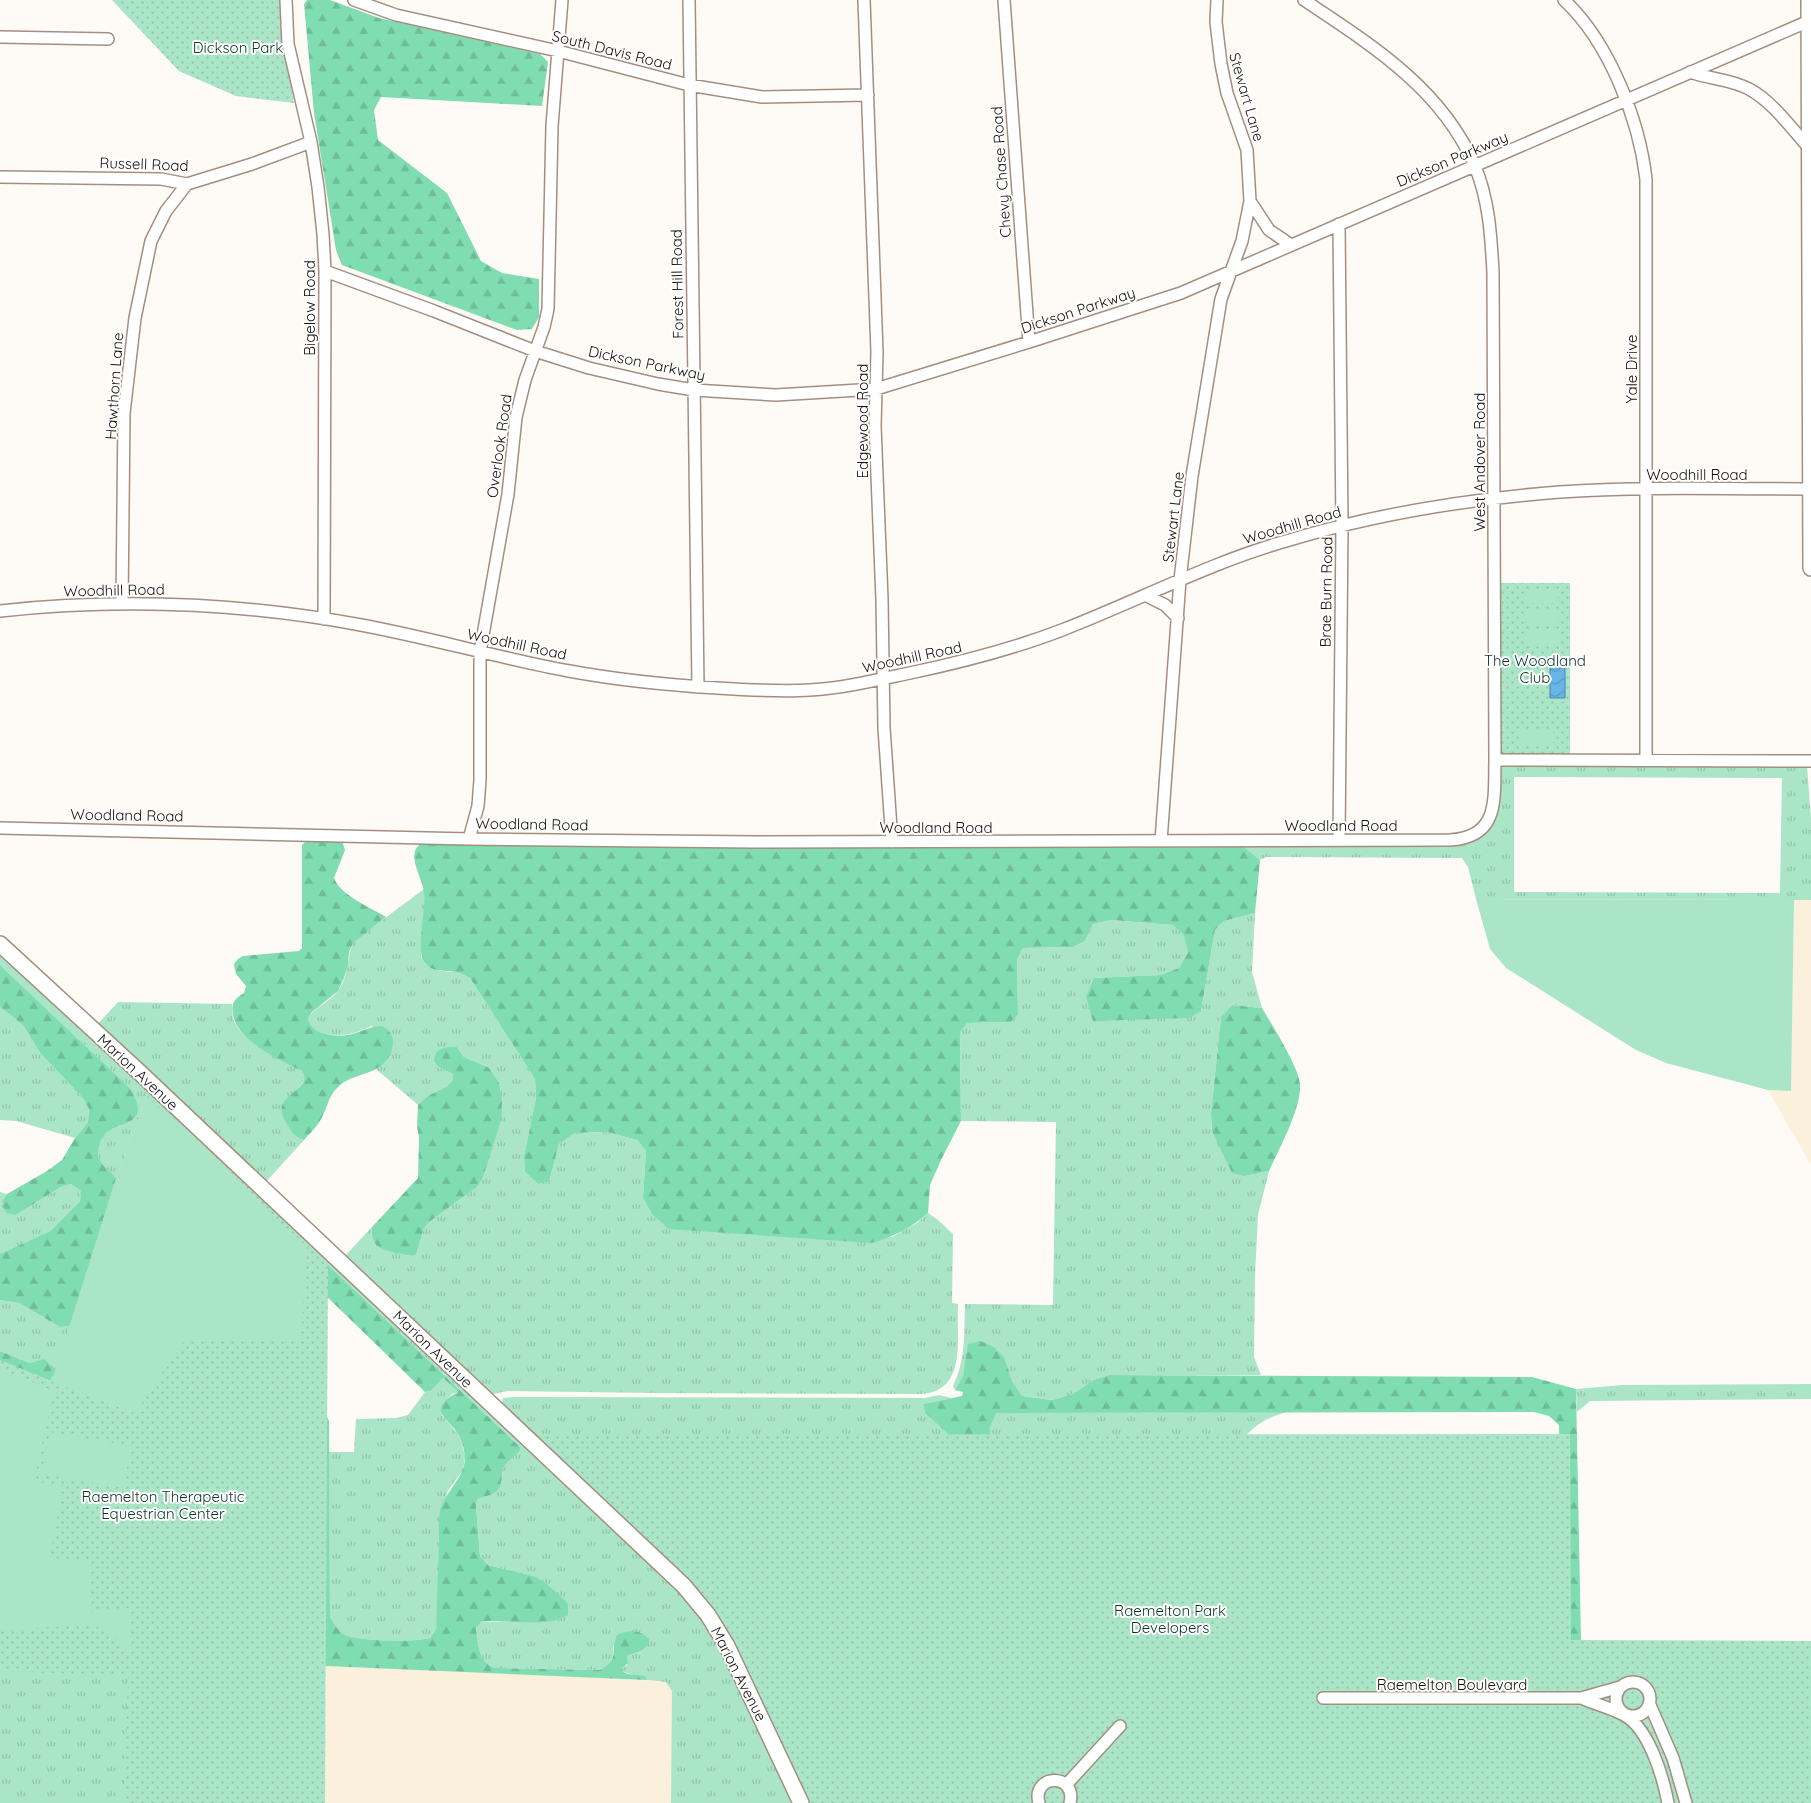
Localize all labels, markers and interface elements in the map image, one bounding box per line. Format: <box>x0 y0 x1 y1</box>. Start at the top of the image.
street label: South Davis Road <box>550 26 674 74</box>
park label: Dickson Park <box>193 38 283 57</box>
street label: Stewart Lane <box>1225 50 1269 144</box>
street label: Chevy Chase Road <box>987 106 1015 238</box>
street label: Dickson Parkway <box>1393 127 1511 191</box>
street label: Russell Road <box>99 153 189 175</box>
street label: Forest Hill Road <box>667 229 687 339</box>
street label: Bigelow Road <box>300 260 319 356</box>
street label: Dickson Parkway <box>1018 283 1138 337</box>
street label: Hawthorn Lane <box>101 332 127 440</box>
street label: Yale Drive <box>1622 335 1641 403</box>
street label: Dickson Parkway <box>587 341 707 385</box>
street label: Edgewood Road <box>853 364 872 478</box>
street label: Overlook Road <box>482 393 516 499</box>
street label: West Andover Road <box>1470 393 1489 531</box>
street label: Woodhill Road <box>1646 465 1748 484</box>
street label: Stewart Lane <box>1158 470 1188 564</box>
street label: Woodhill Road <box>1241 502 1343 548</box>
street label: Brae Burn Road <box>1316 536 1336 648</box>
street label: Woodhill Road <box>63 580 165 600</box>
street label: Woodhill Road <box>465 624 569 664</box>
street label: Woodhill Road <box>860 637 964 677</box>
park label: The Woodland Club <box>1484 651 1586 687</box>
street label: Woodland Road <box>70 805 184 825</box>
street label: Woodland Road <box>475 814 589 834</box>
street label: Woodland Road <box>1284 816 1398 835</box>
street label: Woodland Road <box>879 818 993 837</box>
street label: Marion Avenue <box>94 1030 182 1114</box>
street label: Marion Avenue <box>389 1306 477 1392</box>
park label: Raemelton Therapeutic Equestrian Center <box>82 1487 245 1523</box>
park label: Raemelton Park Developers <box>1114 1601 1226 1637</box>
street label: Marion Avenue <box>707 1624 771 1724</box>
street label: Raemelton Boulevard <box>1377 1675 1527 1694</box>

